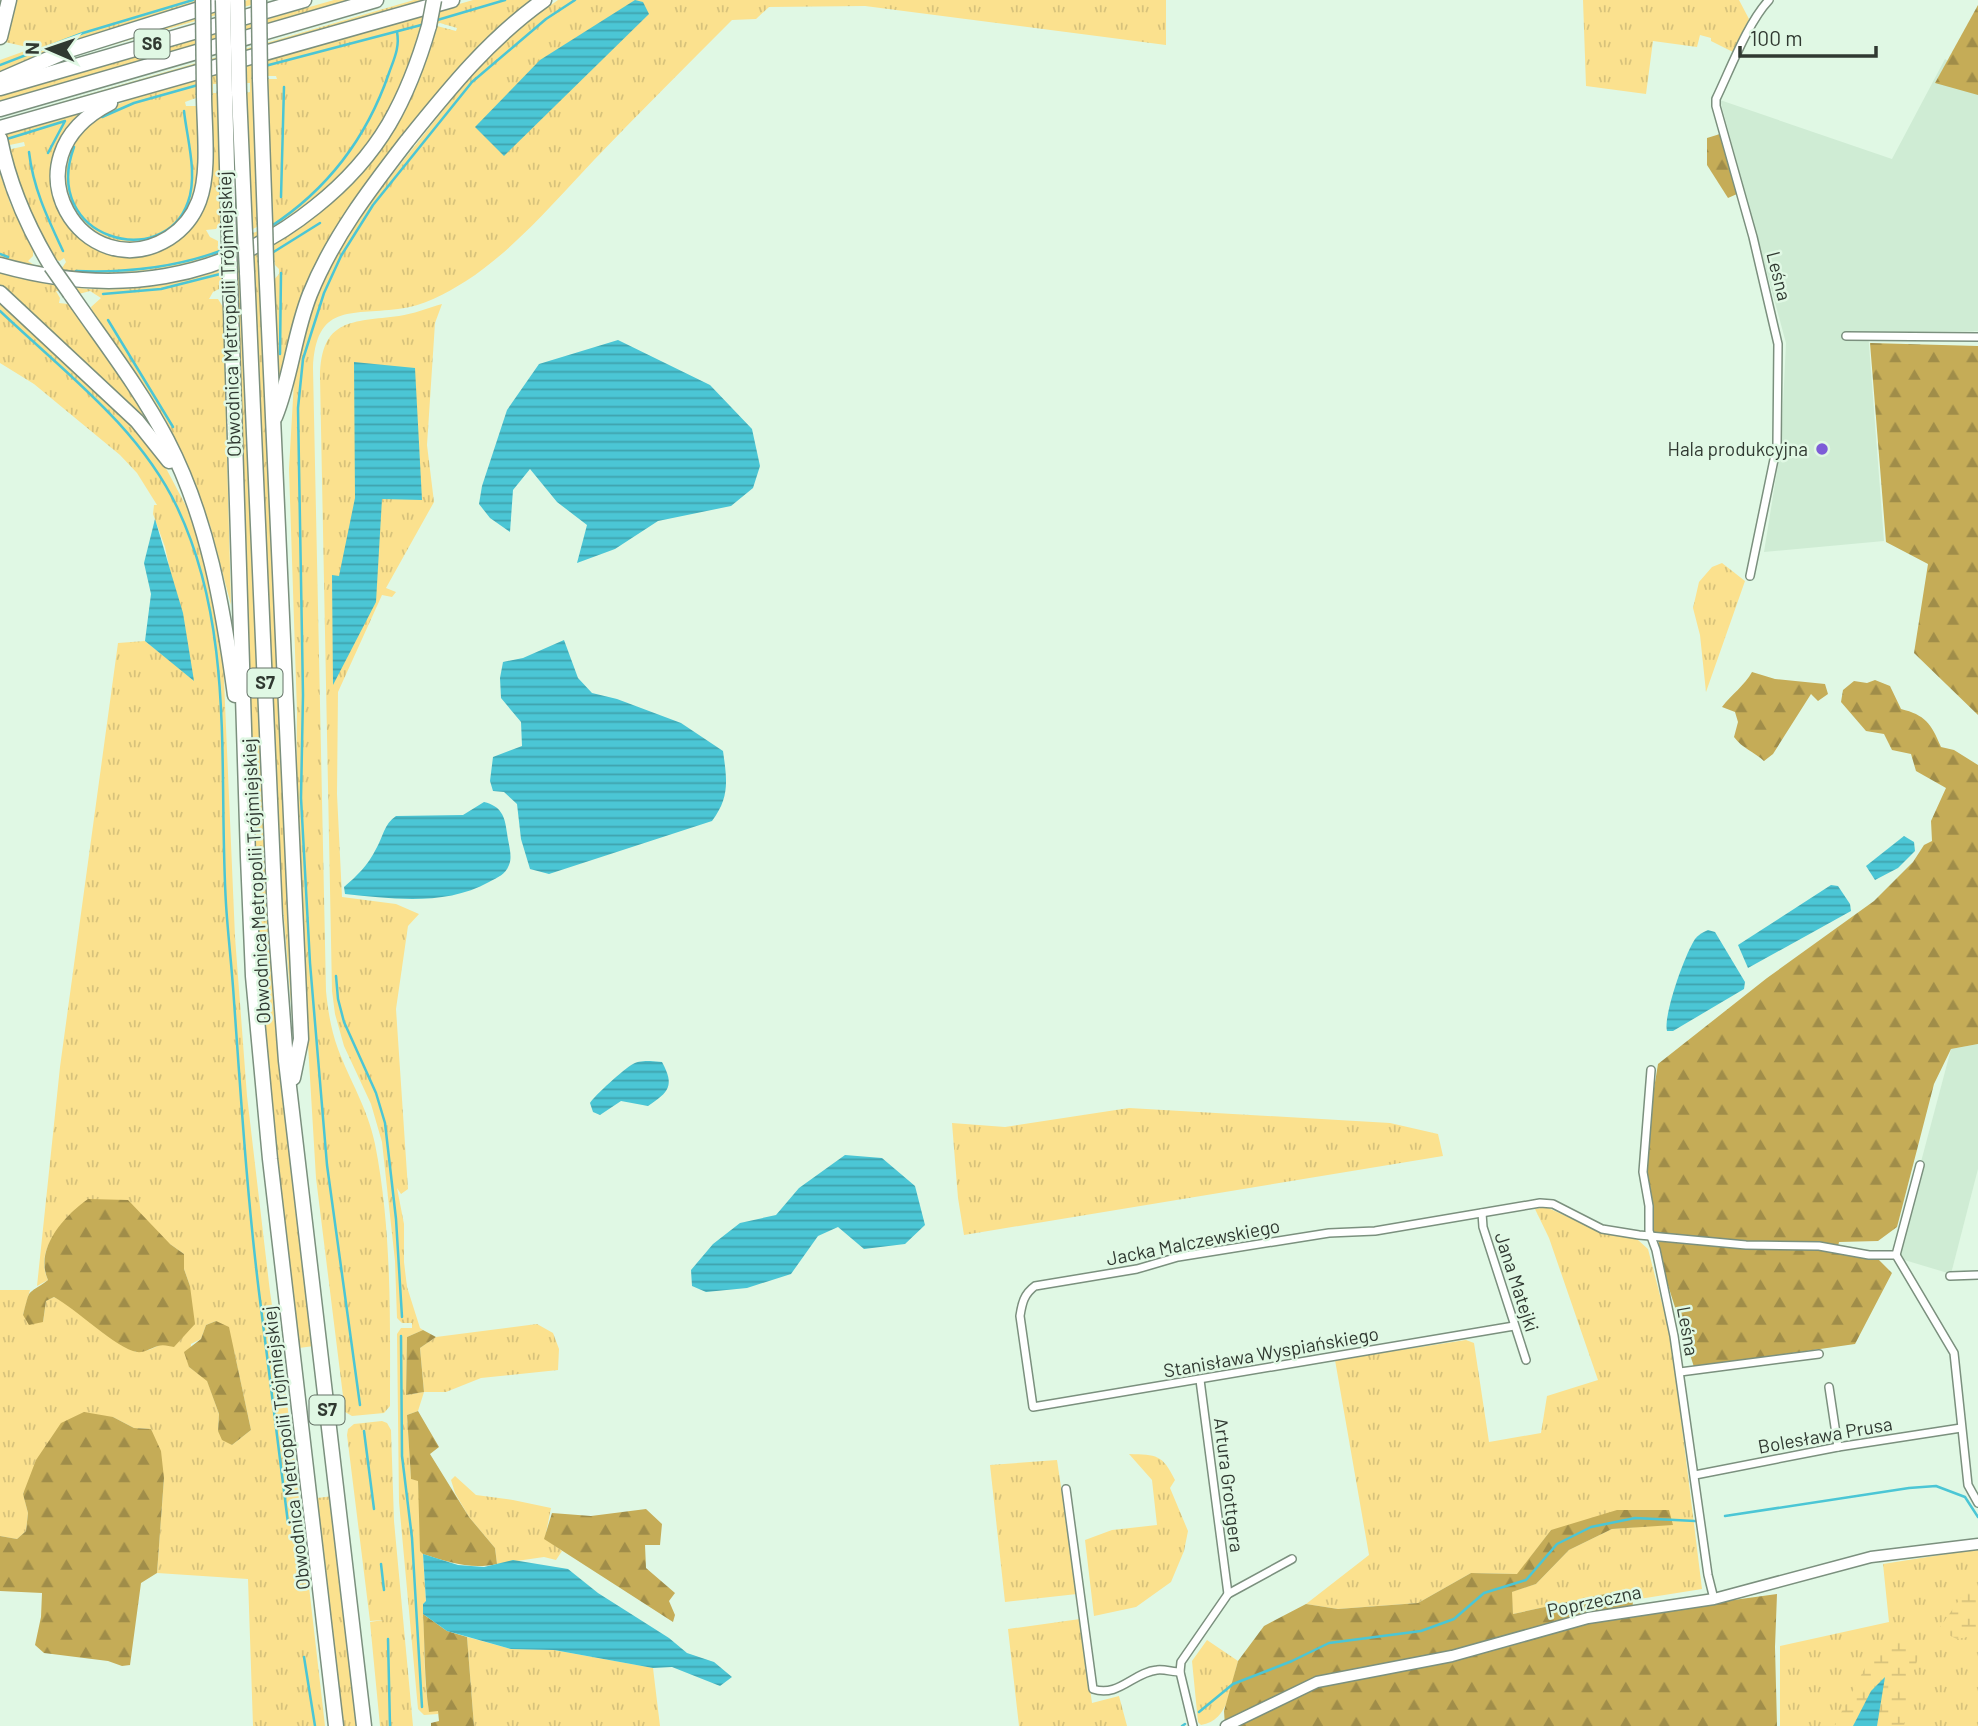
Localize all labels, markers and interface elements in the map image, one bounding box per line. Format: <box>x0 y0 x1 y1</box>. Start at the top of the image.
north arrow <box>14 14 84 84</box>
scale bar <box>1740 14 1876 58</box>
text: 100 m <box>1750 25 1803 50</box>
road number: S6 <box>134 29 170 58</box>
text: N <box>20 42 43 55</box>
street label: Obwodnica Metropolii Trójmiejskiej <box>212 171 245 457</box>
street label: Leśna <box>1762 249 1797 303</box>
place label: Hala produkcyjna <box>1667 437 1808 460</box>
marker: Hala produkcyjna <box>1814 441 1830 457</box>
road number: S7 <box>247 668 282 698</box>
street label: Obwodnica Metropolii Trójmiejskiej <box>237 738 274 1024</box>
street label: Jacka Malczewskiego <box>1104 1213 1282 1270</box>
street label: Jana Matejki <box>1491 1229 1544 1335</box>
street label: Leśna <box>1673 1304 1704 1357</box>
street label: Obwodnica Metropolii Trójmiejskiej <box>257 1305 314 1591</box>
street label: Stanisława Wyspiańskiego <box>1161 1321 1380 1382</box>
road number: S7 <box>310 1395 344 1424</box>
street label: Bolesława Prusa <box>1756 1411 1894 1458</box>
street label: Artura Grottgera <box>1210 1416 1249 1554</box>
street label: Poprzeczna <box>1545 1579 1643 1622</box>

